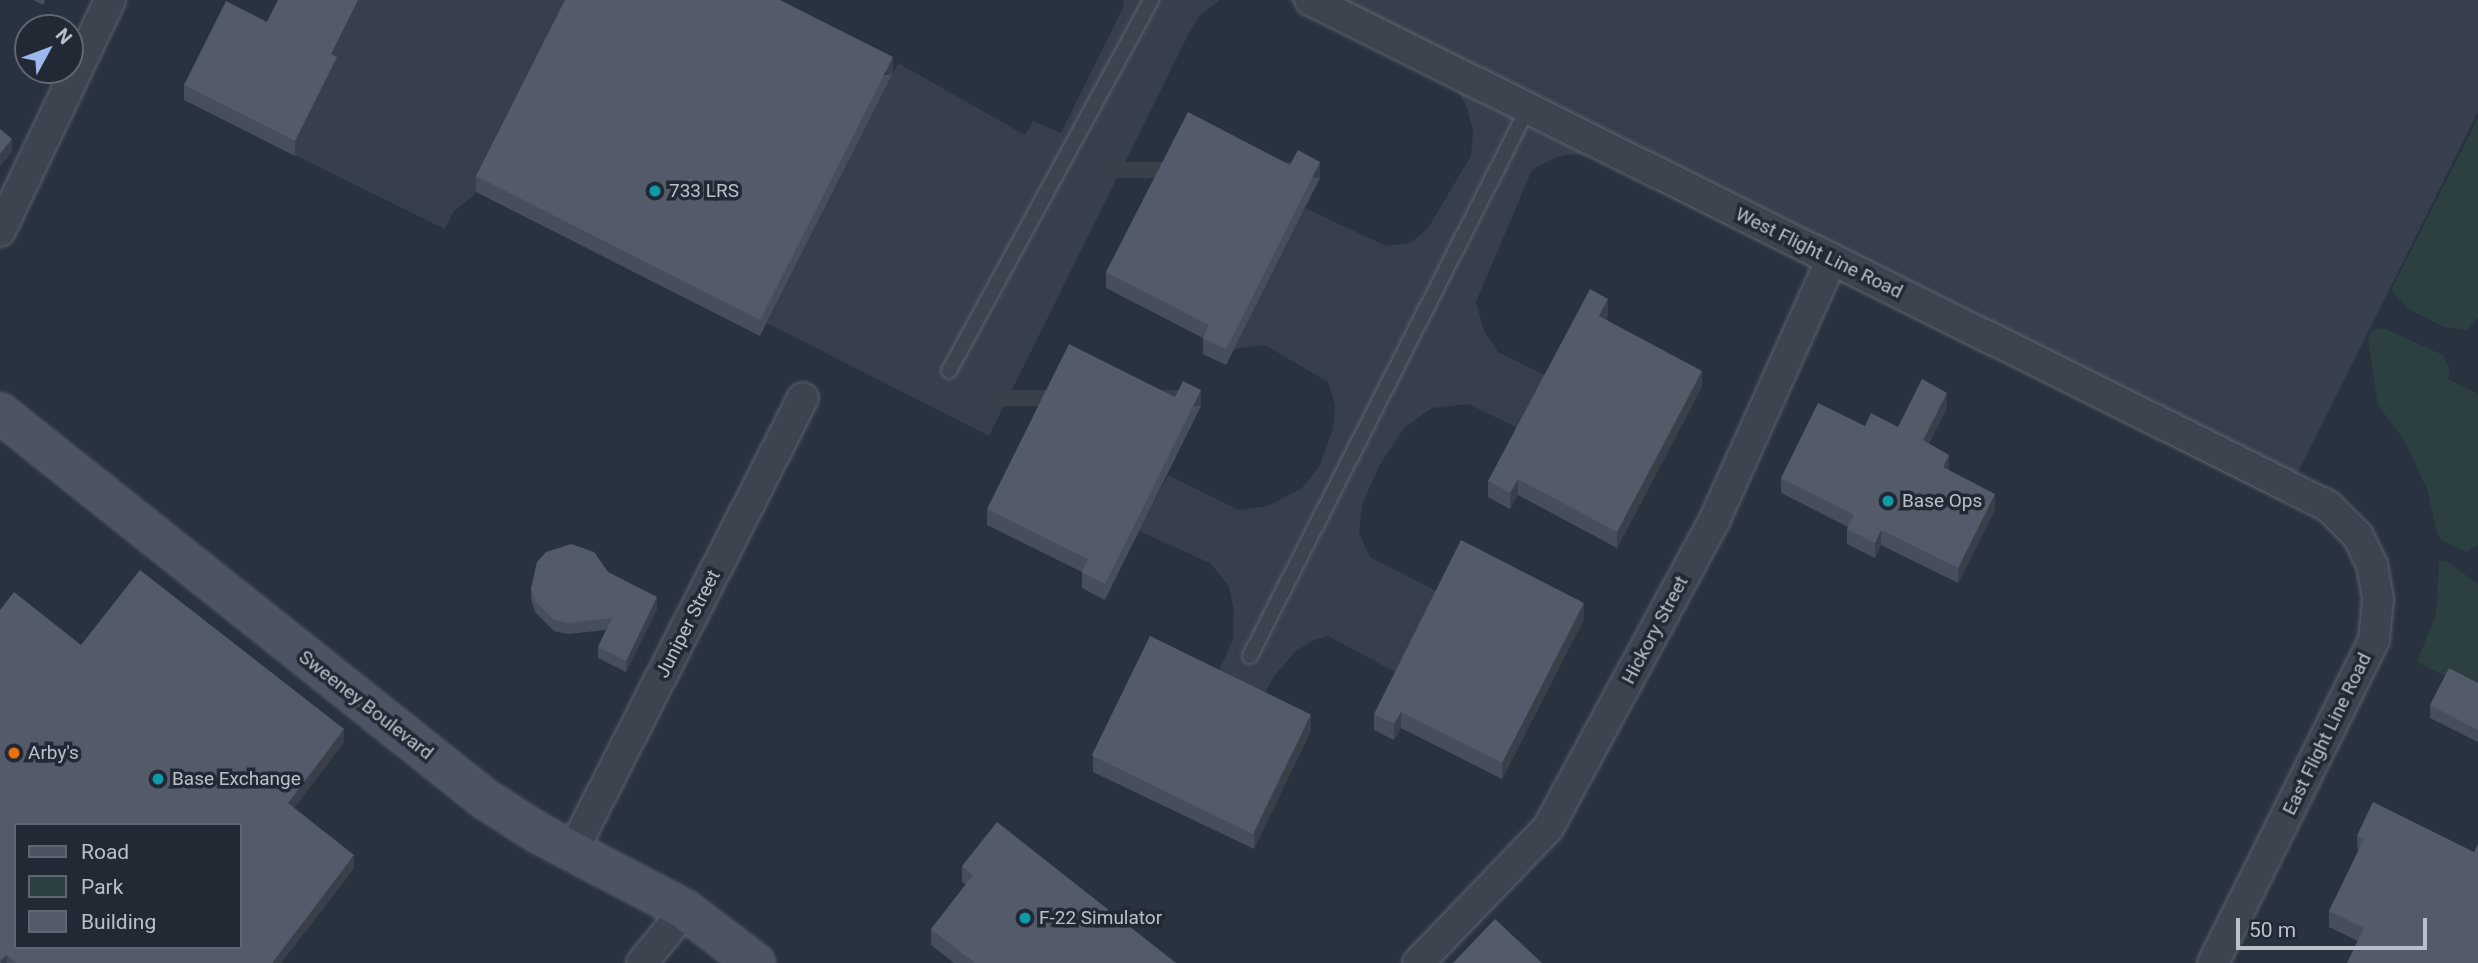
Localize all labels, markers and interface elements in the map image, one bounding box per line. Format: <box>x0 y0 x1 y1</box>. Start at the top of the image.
north arrow <box>14 14 84 84</box>
text: N <box>51 24 77 49</box>
place label: 733 LRS <box>669 180 739 202</box>
marker: 733 LRS <box>647 183 663 199</box>
street label: West Flight Line Road <box>1732 203 1906 303</box>
place label: Base Ops <box>1902 490 1982 512</box>
marker: Base Ops <box>1880 493 1896 509</box>
street label: Juniper Street <box>651 566 725 682</box>
street label: Hickory Street <box>1617 572 1693 688</box>
street label: Sweeney Boulevard <box>294 646 438 764</box>
street label: East Flight Line Road <box>2278 649 2376 819</box>
place label: Arby's <box>28 742 79 764</box>
marker: Arby's <box>6 745 22 761</box>
place label: Base Exchange <box>172 768 301 790</box>
marker: Base Exchange <box>150 771 166 787</box>
legend <box>14 823 242 949</box>
text: Road <box>81 840 129 864</box>
text: Park <box>81 875 123 899</box>
scale bar <box>2240 904 2431 948</box>
place label: F-22 Simulator <box>1039 907 1162 929</box>
text: Building <box>81 910 156 934</box>
marker: F-22 Simulator <box>1017 910 1033 926</box>
text: 50 m <box>2249 918 2296 942</box>

